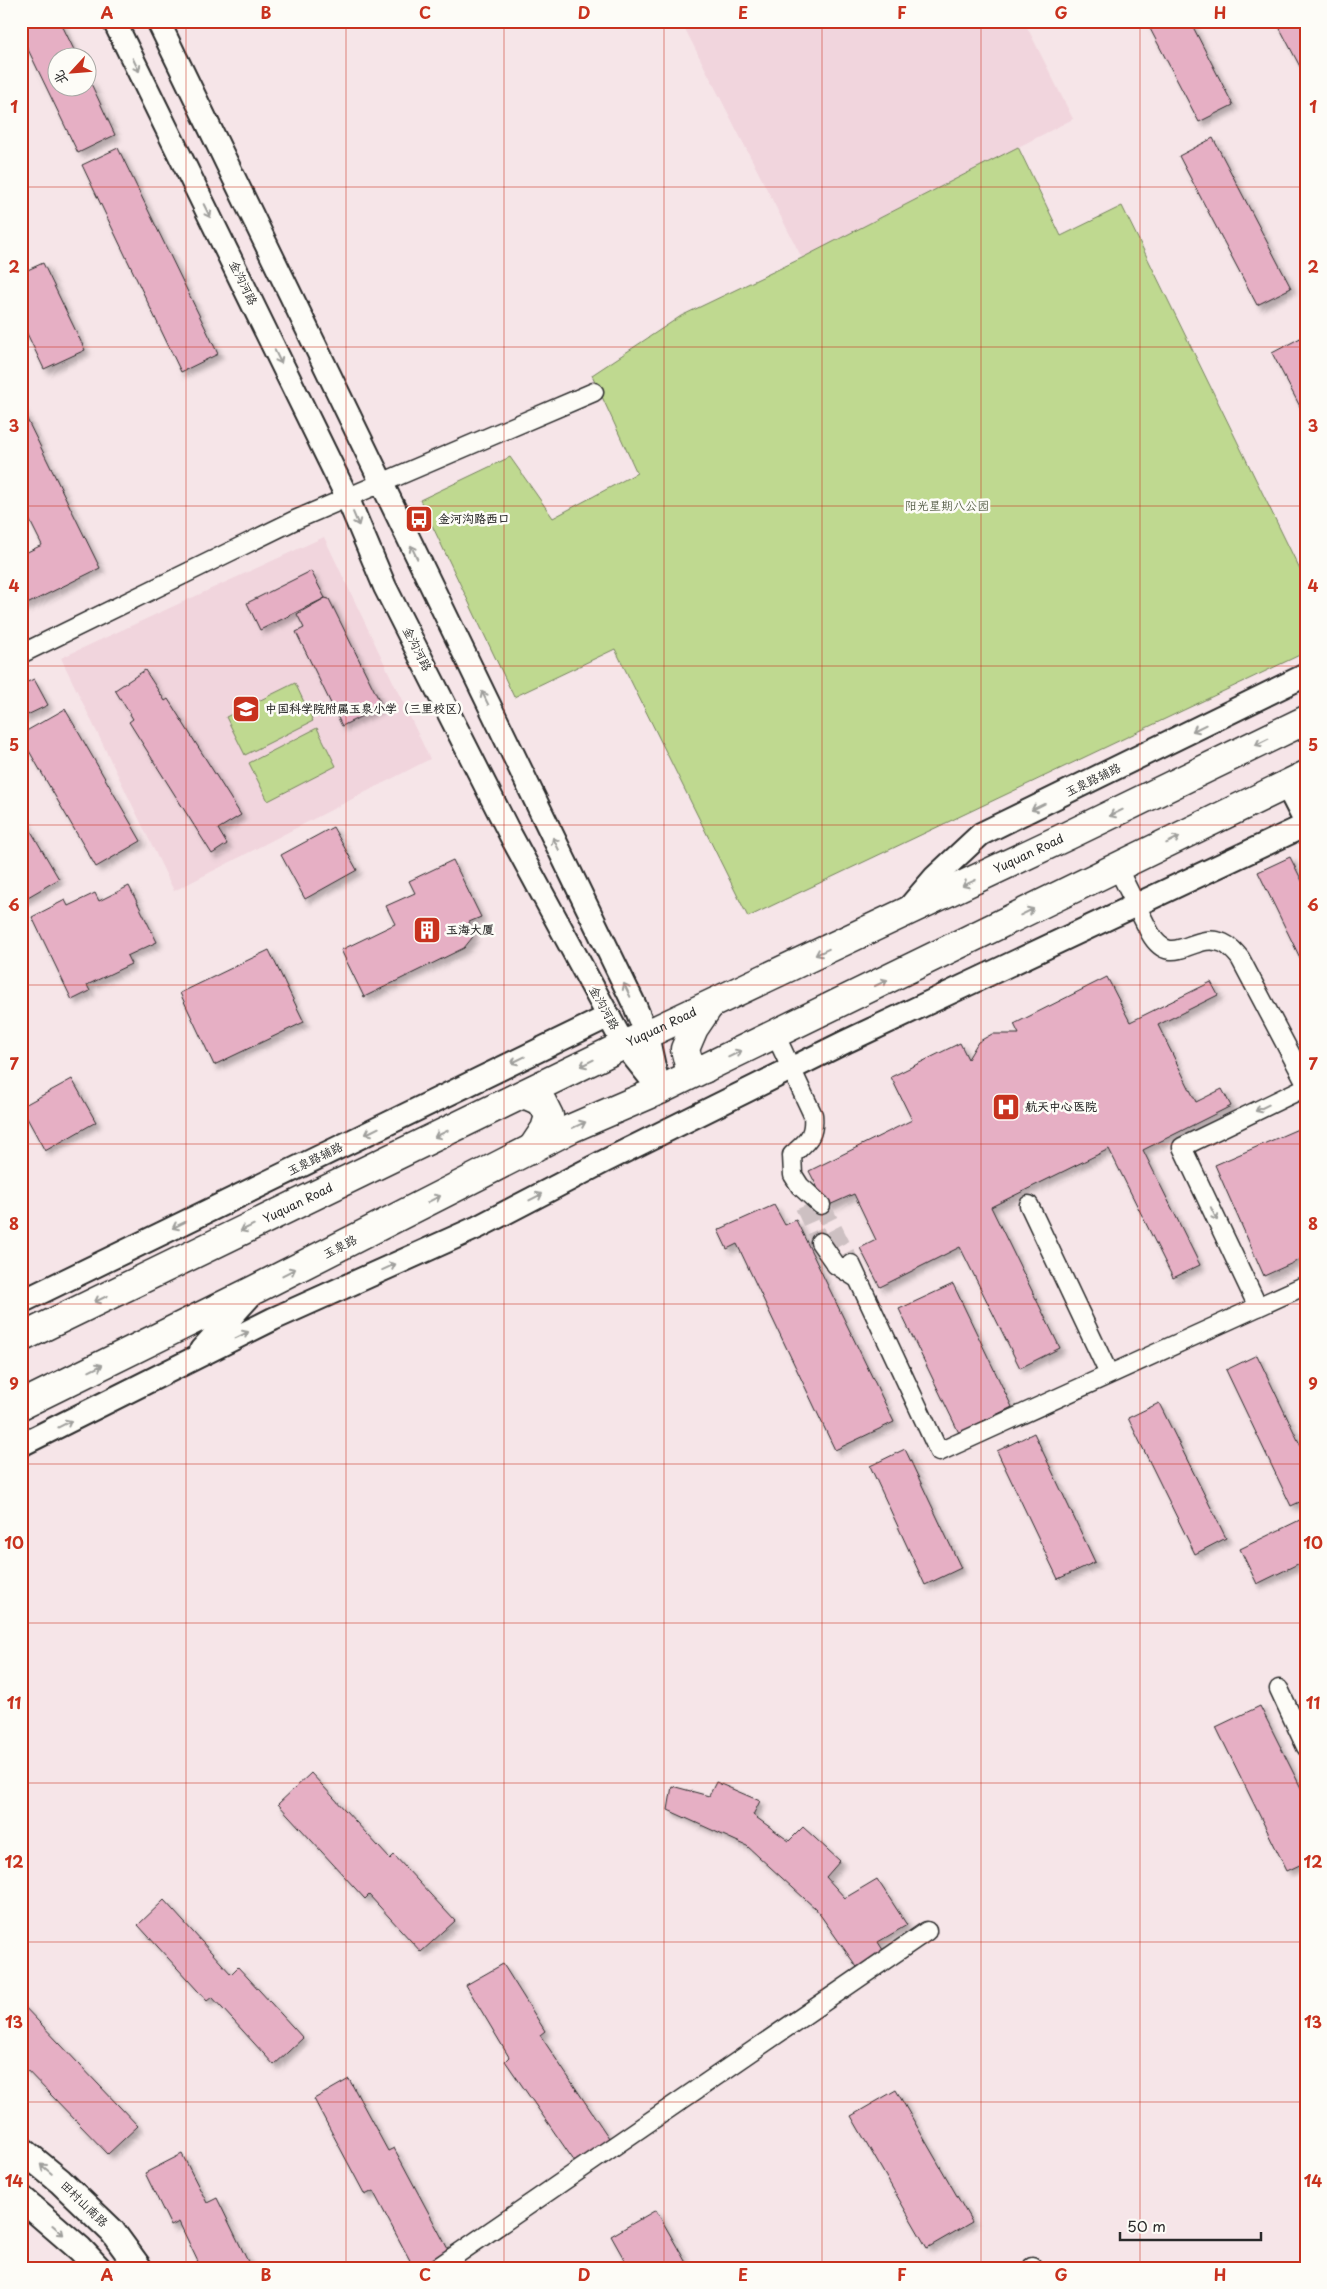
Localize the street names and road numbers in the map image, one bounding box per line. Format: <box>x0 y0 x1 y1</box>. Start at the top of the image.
street label: 金沟河路 <box>225 257 263 308</box>
street label: 金沟河路 <box>399 623 437 674</box>
street label: 玉泉路辅路 <box>1062 758 1123 800</box>
street label: Yuquan Road <box>990 829 1066 877</box>
street label: 金沟河路 <box>585 982 624 1033</box>
street label: Yuquan Road <box>623 1002 699 1051</box>
street label: 玉泉路辅路 <box>284 1137 345 1179</box>
street label: Yuquan Road <box>260 1178 336 1227</box>
street label: 玉泉路 <box>319 1230 360 1262</box>
street label: 田村山南路 <box>57 2176 113 2231</box>

